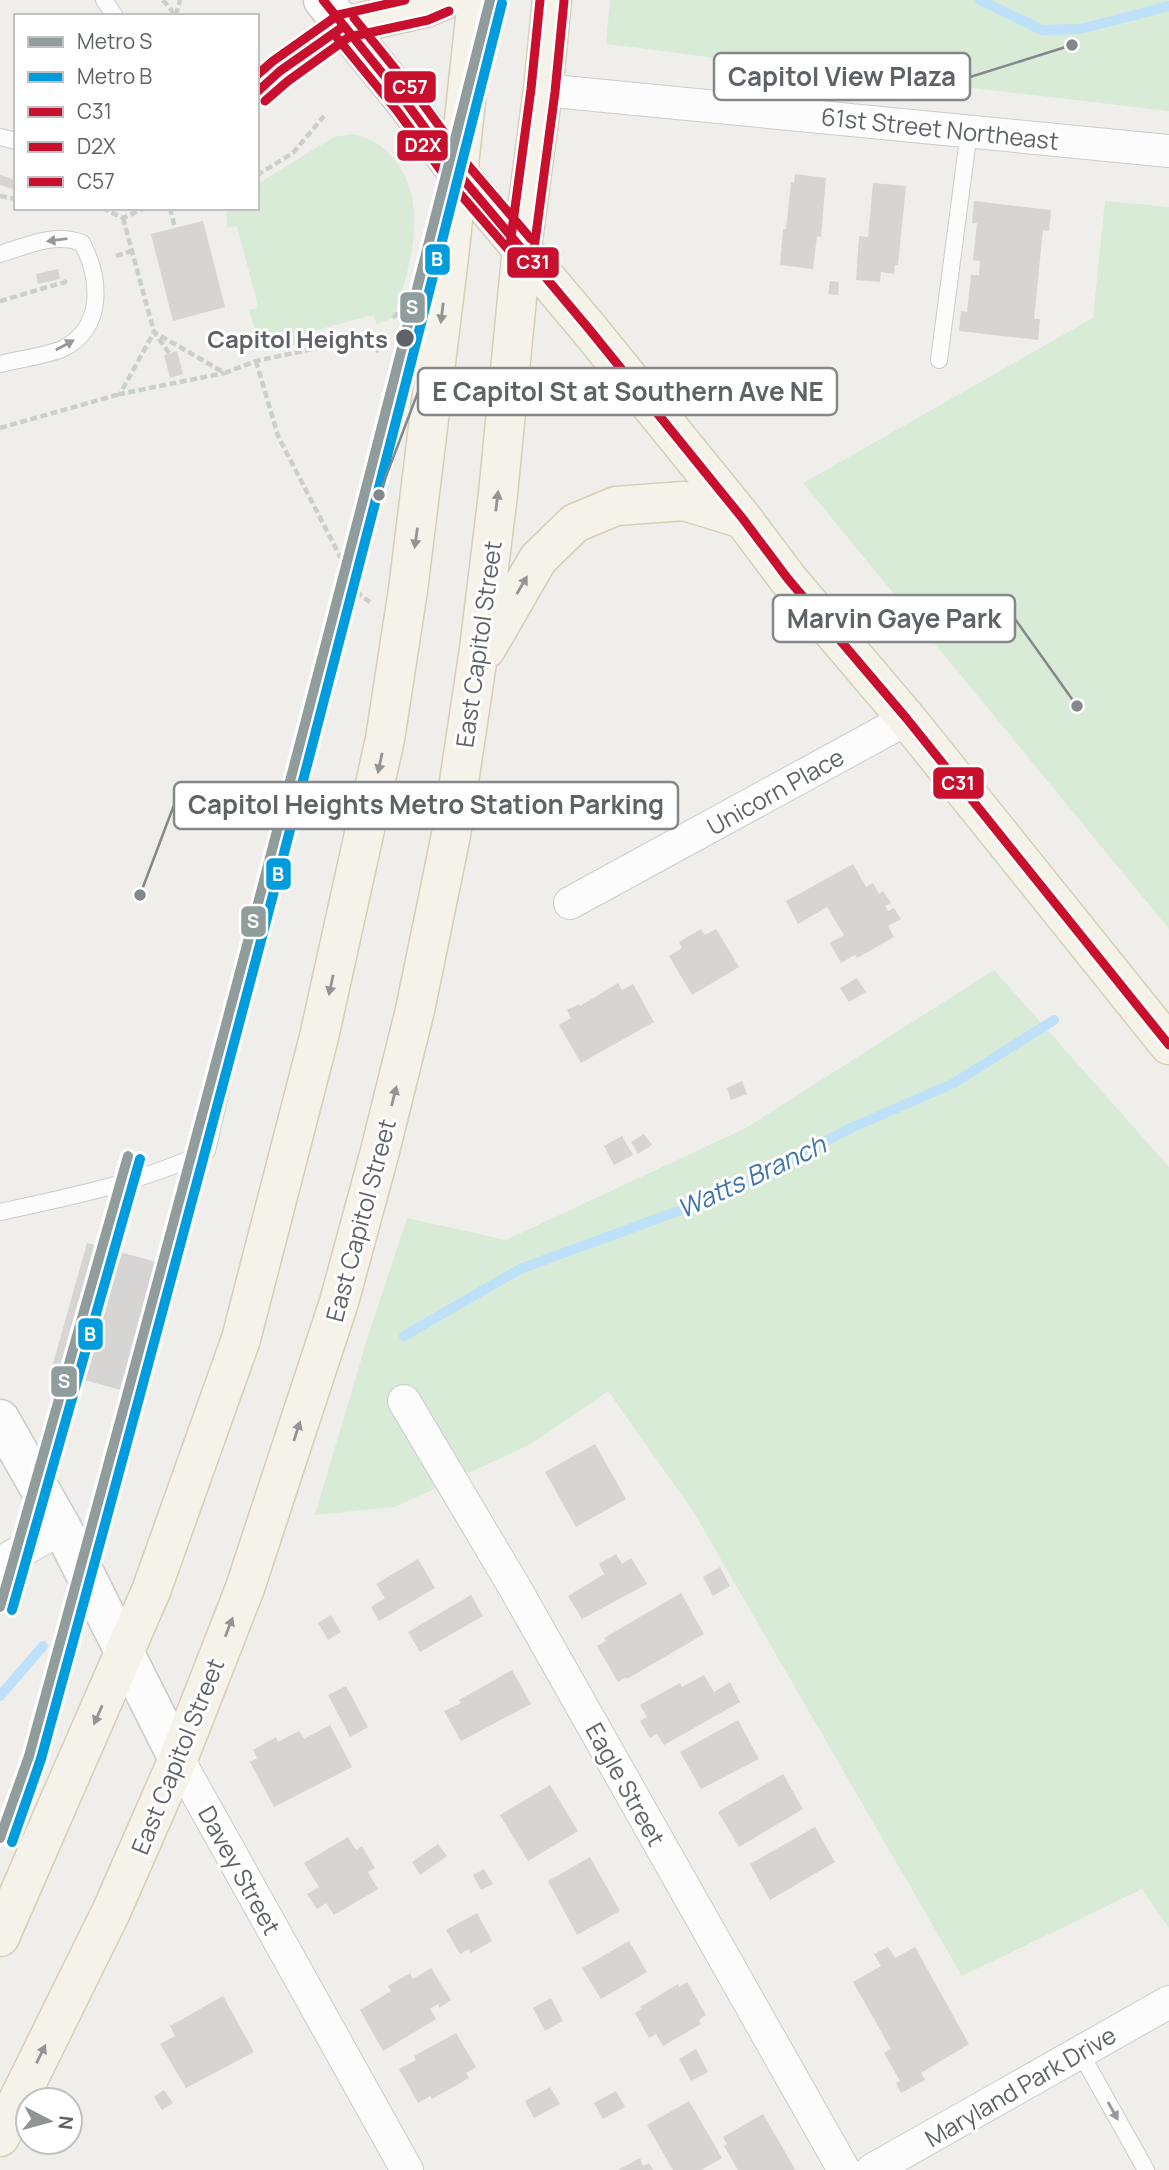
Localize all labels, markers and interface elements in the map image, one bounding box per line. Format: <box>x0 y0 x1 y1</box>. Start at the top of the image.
legend <box>14 14 259 210</box>
text: Metro S <box>77 27 152 55</box>
callout: Capitol View Plaza <box>714 53 970 100</box>
text: Capitol View Plaza <box>728 58 956 94</box>
text: Metro B <box>77 62 152 90</box>
line badge: C57 <box>383 70 437 104</box>
text: C57 <box>392 74 428 100</box>
text: C31 <box>77 97 112 125</box>
street label: 61st Street Northeast <box>820 99 1060 157</box>
line badge: D2X <box>396 129 449 162</box>
text: D2X <box>77 132 116 160</box>
text: D2X <box>404 132 442 158</box>
text: C57 <box>77 167 115 195</box>
one-way arrow <box>45 234 67 245</box>
line badge: B <box>424 243 451 276</box>
text: B <box>431 246 443 272</box>
line badge: C31 <box>506 246 560 279</box>
text: C31 <box>516 249 550 275</box>
line badge: S <box>399 291 426 324</box>
text: S <box>406 294 418 320</box>
one-way arrow <box>437 302 448 324</box>
place label: Capitol Heights <box>207 322 388 355</box>
marker: Capitol Heights <box>394 327 416 349</box>
one-way arrow <box>56 339 75 351</box>
callout: E Capitol St at Southern Ave NE <box>418 368 837 415</box>
text: E Capitol St at Southern Ave NE <box>432 373 824 409</box>
one-way arrow <box>491 489 502 511</box>
one-way arrow <box>410 528 421 550</box>
street label: East Capitol Street <box>447 538 509 750</box>
one-way arrow <box>516 576 528 595</box>
callout: Marvin Gaye Park <box>773 595 1015 642</box>
text: Marvin Gaye Park <box>787 600 1002 636</box>
street label: Unicorn Place <box>701 740 849 842</box>
one-way arrow <box>374 752 385 774</box>
line badge: C31 <box>932 766 985 800</box>
text: C31 <box>941 770 975 796</box>
callout: Capitol Heights Metro Station Parking <box>174 782 678 829</box>
text: Capitol Heights Metro Station Parking <box>188 786 664 822</box>
line badge: B <box>265 857 292 891</box>
text: B <box>272 861 284 887</box>
line badge: S <box>240 905 267 938</box>
text: S <box>247 908 259 934</box>
one-way arrow <box>325 974 336 996</box>
one-way arrow <box>389 1084 400 1106</box>
street label: East Capitol Street <box>317 1115 403 1325</box>
water label: Watts Branch <box>671 1125 833 1226</box>
line badge: B <box>77 1317 104 1351</box>
text: B <box>84 1321 96 1347</box>
line badge: S <box>50 1365 78 1398</box>
text: S <box>58 1368 70 1394</box>
one-way arrow <box>292 1421 302 1442</box>
one-way arrow <box>224 1617 235 1638</box>
street label: East Capitol Street <box>123 1653 231 1859</box>
one-way arrow <box>92 1704 103 1725</box>
street label: Eagle Street <box>579 1716 673 1852</box>
street label: Davey Street <box>191 1800 289 1940</box>
street label: Maryland Park Drive <box>918 2018 1122 2154</box>
one-way arrow <box>36 2044 47 2064</box>
north arrow <box>14 2086 84 2156</box>
one-way arrow <box>1107 2101 1119 2121</box>
text: N <box>52 2115 80 2131</box>

